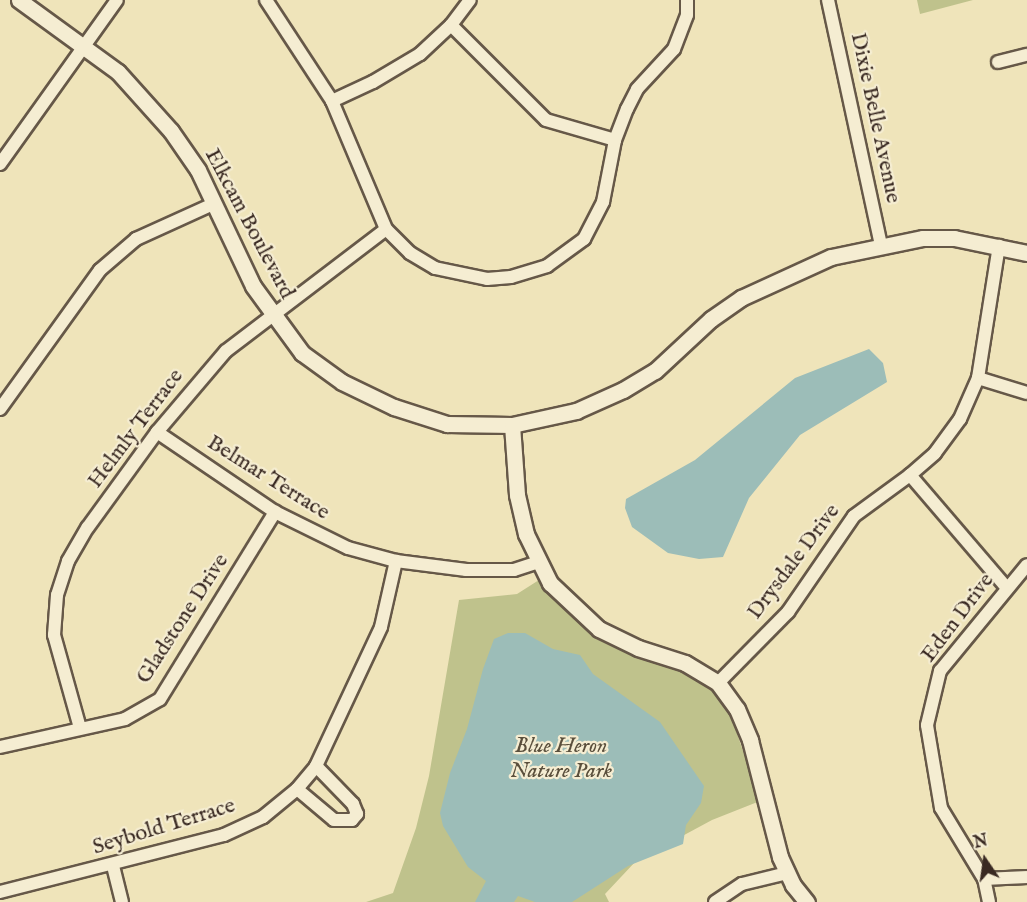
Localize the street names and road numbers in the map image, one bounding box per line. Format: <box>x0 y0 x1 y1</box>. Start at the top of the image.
street label: Dixie Belle Avenue <box>844 30 906 206</box>
street label: Elkcam Boulevard <box>198 144 300 304</box>
street label: Helmly Terrace <box>83 364 189 494</box>
street label: Belmar Terrace <box>202 430 334 526</box>
street label: Drysdale Drive <box>742 499 846 625</box>
street label: Gladstone Drive <box>131 549 235 689</box>
street label: Eden Drive <box>916 568 1000 668</box>
street label: Seybold Terrace <box>90 793 238 861</box>

